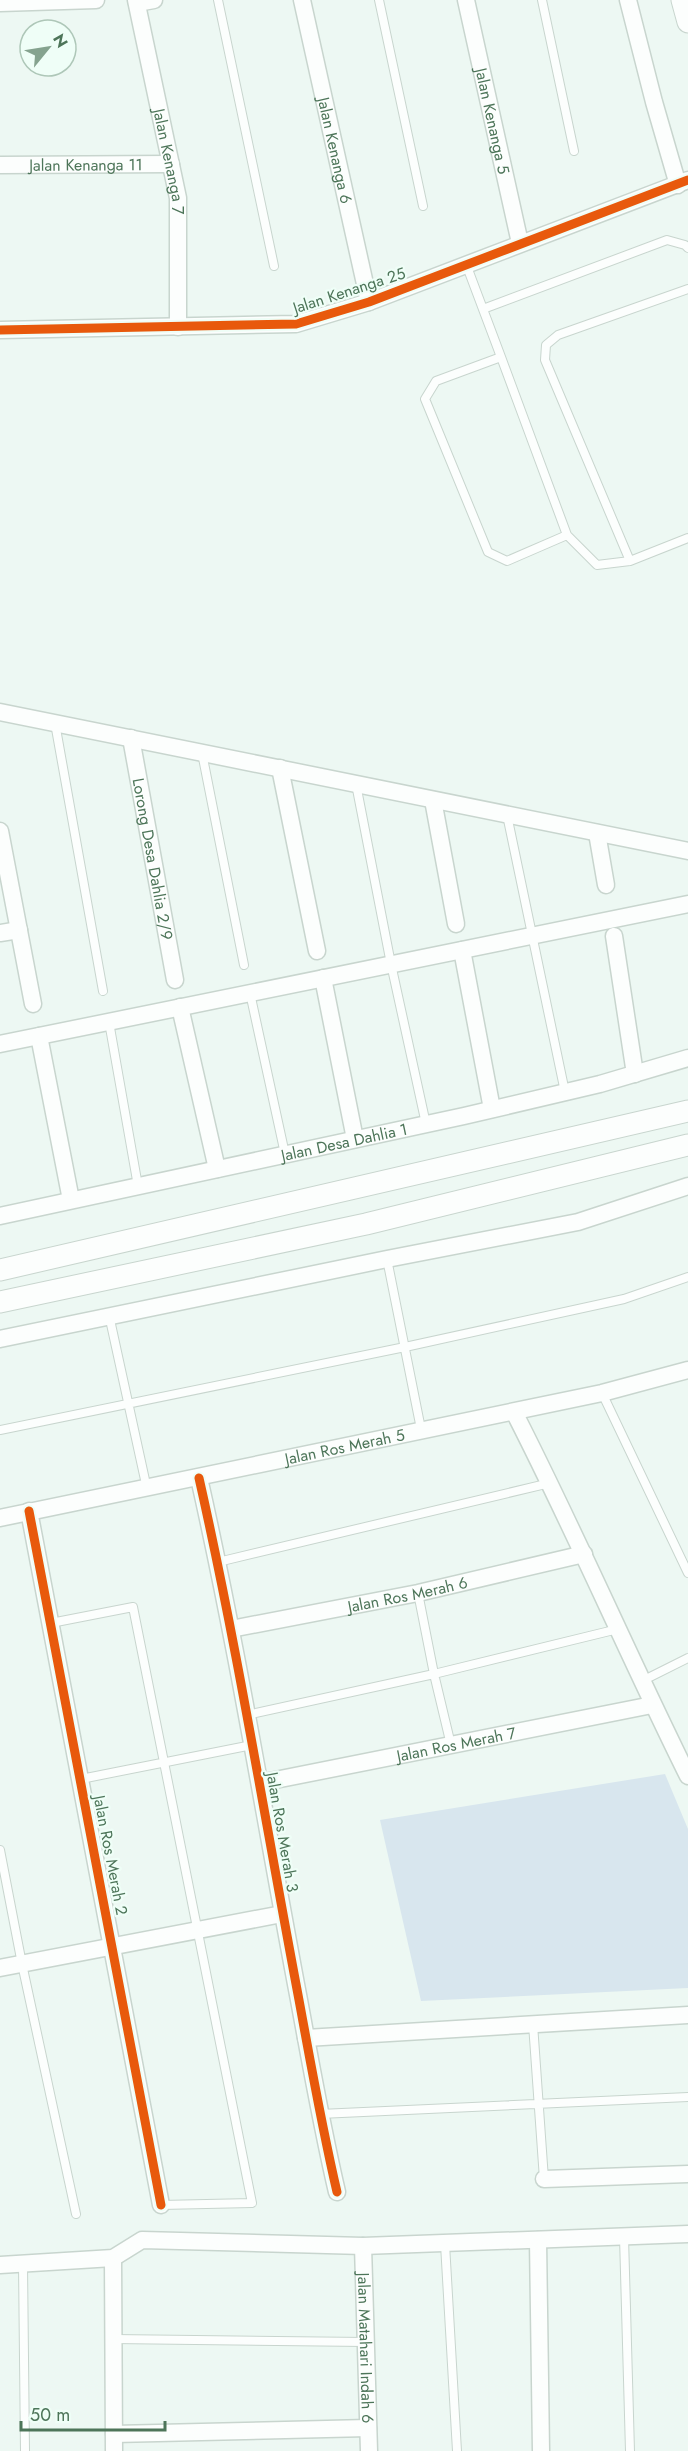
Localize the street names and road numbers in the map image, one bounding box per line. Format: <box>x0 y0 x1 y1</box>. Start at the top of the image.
street label: Jalan Kenanga 5 <box>469 64 515 176</box>
street label: Jalan Kenanga 6 <box>311 93 358 206</box>
street label: Jalan Kenanga 7 <box>147 105 189 215</box>
street label: Jalan Kenanga 11 <box>27 153 143 177</box>
street label: Jalan Kenanga 25 <box>288 261 408 320</box>
street label: Lorong Desa Dahlia 2/9 <box>126 776 179 942</box>
street label: Jalan Desa Dahlia 1 <box>277 1118 410 1168</box>
street label: Jalan Ros Merah 5 <box>281 1423 407 1471</box>
street label: Jalan Ros Merah 6 <box>344 1571 470 1619</box>
street label: Jalan Ros Merah 7 <box>393 1721 519 1768</box>
street label: Jalan Ros Merah 3 <box>260 1768 304 1894</box>
street label: Jalan Ros Merah 2 <box>87 1791 133 1917</box>
street label: Jalan Matahari Indah 6 <box>352 2270 379 2424</box>

